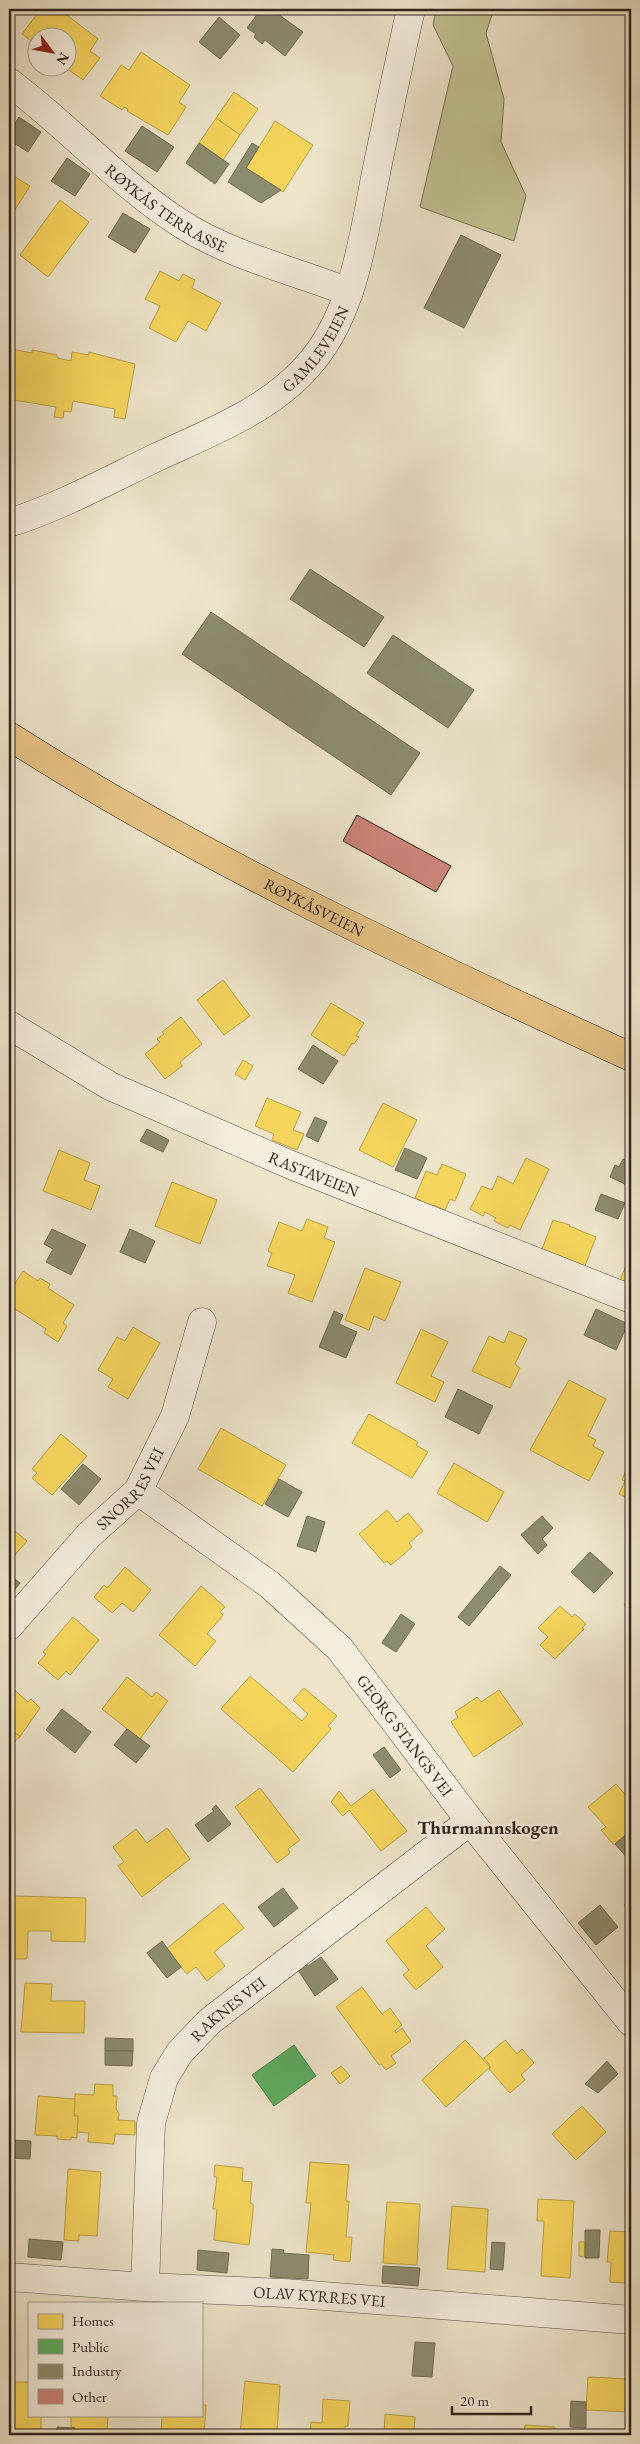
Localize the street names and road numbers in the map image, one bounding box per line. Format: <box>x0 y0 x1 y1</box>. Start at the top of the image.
street label: RØYKÅS TERRASSE <box>101 159 230 257</box>
street label: GAMLEVEIEN <box>277 302 353 397</box>
street label: RØYKÅSVEIEN <box>261 873 368 941</box>
street label: RASTAVEIEN <box>265 1146 363 1201</box>
street label: SNORRES VEI <box>91 1444 168 1534</box>
street label: GEORG STANGS VEI <box>352 1670 458 1801</box>
street label: RAKNES VEI <box>185 1971 270 2046</box>
street label: OLAV KYRRES VEI <box>253 2281 387 2311</box>

